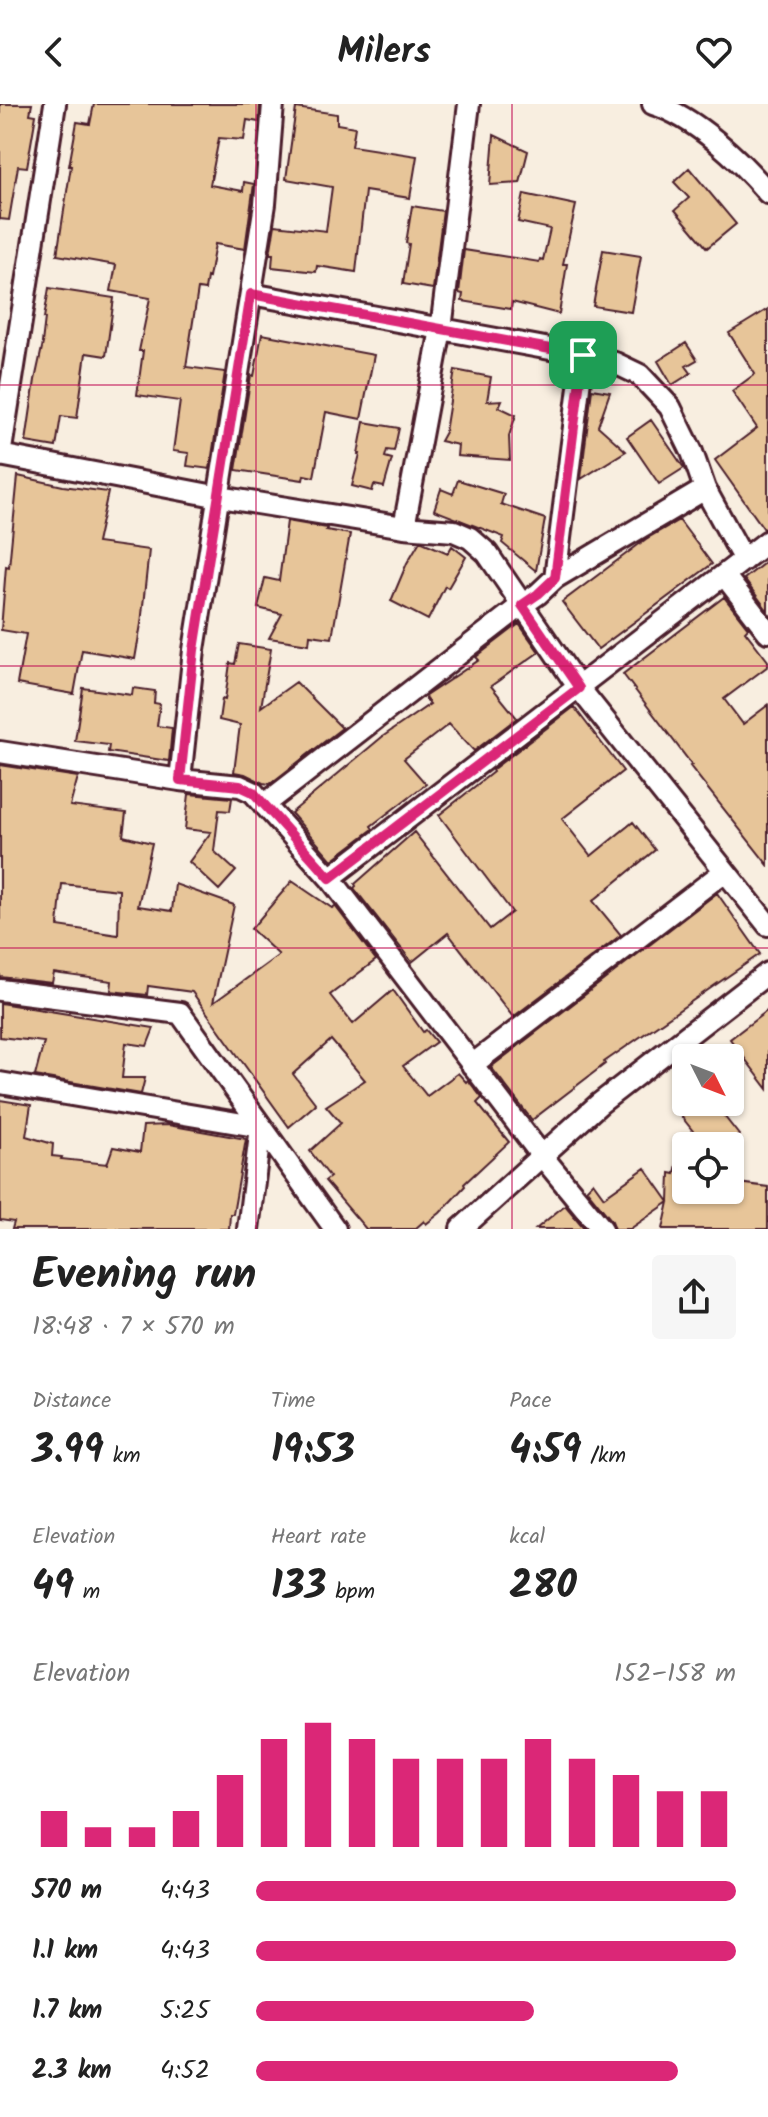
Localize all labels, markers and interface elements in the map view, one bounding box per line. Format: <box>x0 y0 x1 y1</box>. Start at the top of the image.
text: Milers <box>337 24 431 81</box>
icon: back <box>32 30 76 74</box>
icon: heart <box>692 30 736 74</box>
pin <box>549 321 617 389</box>
icon: arrive <box>561 333 605 377</box>
north arrow <box>672 1044 744 1116</box>
map controls <box>672 1044 744 1204</box>
button: locate <box>672 1132 744 1204</box>
text: Evening run <box>32 1241 256 1311</box>
button: share <box>652 1255 736 1339</box>
text: 18:48 · 7 × 570 m <box>32 1306 235 1348</box>
text: Distance <box>32 1384 111 1419</box>
text: Time <box>271 1384 315 1419</box>
text: Pace <box>509 1384 551 1419</box>
text: 3.99 <box>32 1419 104 1483</box>
text: 19:53 <box>271 1419 355 1483</box>
text: 4:59 <box>509 1419 581 1483</box>
text: km <box>104 1439 141 1474</box>
text: /km <box>581 1439 626 1474</box>
text: Elevation <box>32 1520 115 1555</box>
text: Heart rate <box>271 1520 366 1555</box>
text: kcal <box>509 1520 545 1555</box>
text: 49 <box>32 1555 74 1619</box>
text: 133 <box>271 1555 327 1619</box>
text: 280 <box>509 1555 577 1619</box>
text: m <box>74 1575 100 1610</box>
text: bpm <box>327 1575 375 1610</box>
text: Elevation <box>32 1653 130 1695</box>
text: 152–158 m <box>614 1653 736 1695</box>
text: 570 m <box>32 1870 102 1912</box>
text: 4:43 <box>160 1870 210 1912</box>
text: 1.1 km <box>32 1930 98 1972</box>
text: 4:43 <box>160 1930 210 1972</box>
text: 1.7 km <box>32 1990 102 2032</box>
text: 5:25 <box>160 1990 209 2032</box>
text: 2.3 km <box>32 2050 112 2092</box>
text: 4:52 <box>160 2050 210 2092</box>

